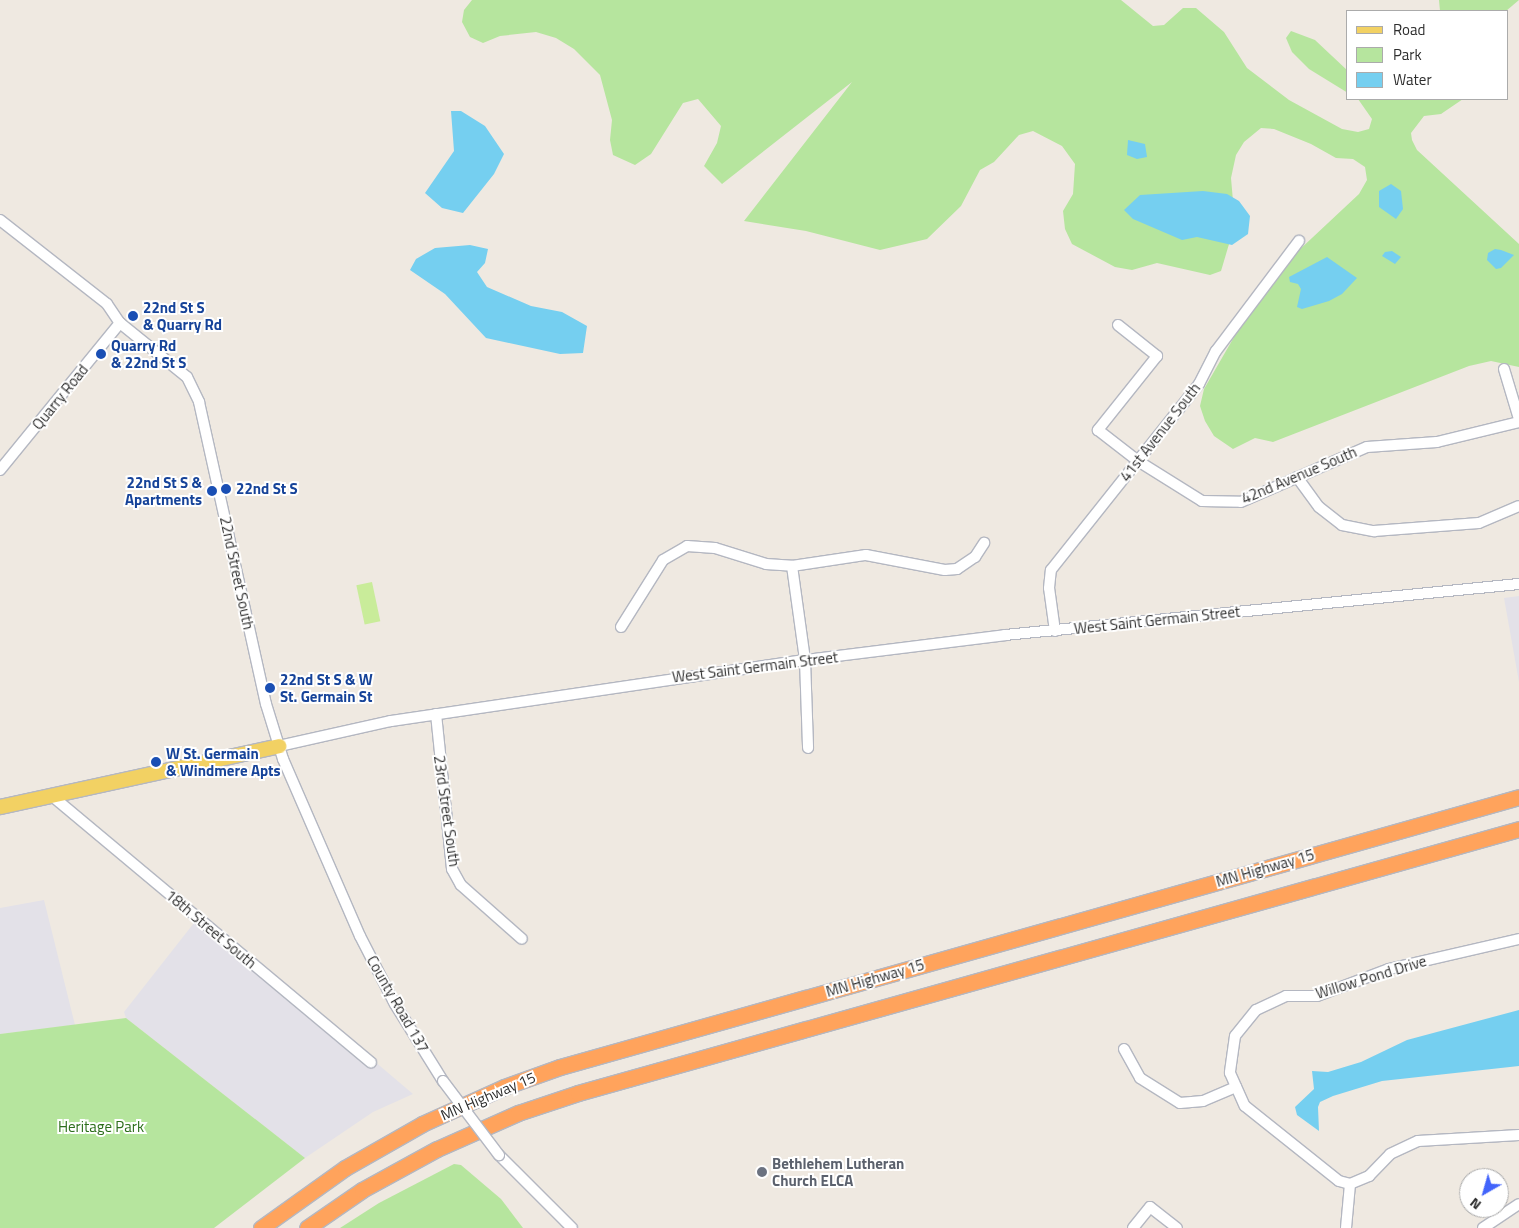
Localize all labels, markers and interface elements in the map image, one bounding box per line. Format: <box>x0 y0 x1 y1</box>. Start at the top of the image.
legend <box>1346 10 1509 100</box>
text: Road <box>1393 18 1425 41</box>
text: Park <box>1393 43 1422 66</box>
text: Water <box>1393 68 1432 91</box>
place label: 22nd St S & Quarry Rd <box>143 298 222 333</box>
marker: 22nd St S & Quarry Rd <box>127 310 139 322</box>
place label: Quarry Rd & 22nd St S <box>111 336 186 371</box>
marker: Quarry Rd & 22nd St S <box>95 348 107 360</box>
street label: Quarry Road <box>28 361 92 433</box>
street label: 41st Avenue South <box>1116 379 1204 485</box>
street label: 42nd Avenue South <box>1239 443 1359 507</box>
place label: 22nd St S & Apartments <box>125 473 202 508</box>
place label: 22nd St S <box>236 480 298 498</box>
marker: 22nd St S <box>220 483 232 495</box>
marker: 22nd St S & Apartments <box>206 485 218 497</box>
street label: 22nd Street South <box>216 515 258 631</box>
street label: West Saint Germain Street <box>1073 602 1241 638</box>
street label: West Saint Germain Street <box>671 648 839 686</box>
place label: 22nd St S & W St. Germain St <box>280 670 373 705</box>
marker: 22nd St S & W St. Germain St <box>264 682 276 694</box>
place label: W St. Germain & Windmere Apts <box>166 744 281 779</box>
street label: 23rd Street South <box>430 754 464 868</box>
marker: W St. Germain & Windmere Apts <box>150 756 162 768</box>
street label: MN Highway 15 <box>1214 845 1316 891</box>
street label: 18th Street South <box>162 886 260 972</box>
street label: County Road 137 <box>363 952 433 1056</box>
street label: Willow Pond Drive <box>1313 952 1429 1002</box>
street label: MN Highway 15 <box>824 955 926 1001</box>
street label: MN Highway 15 <box>438 1068 538 1124</box>
park label: Heritage Park <box>58 1118 144 1136</box>
place label: Bethlehem Lutheran Church ELCA <box>772 1154 904 1189</box>
marker: Bethlehem Lutheran Church ELCA <box>756 1166 768 1178</box>
north arrow <box>1459 1168 1509 1218</box>
text: N <box>1465 1193 1485 1216</box>

